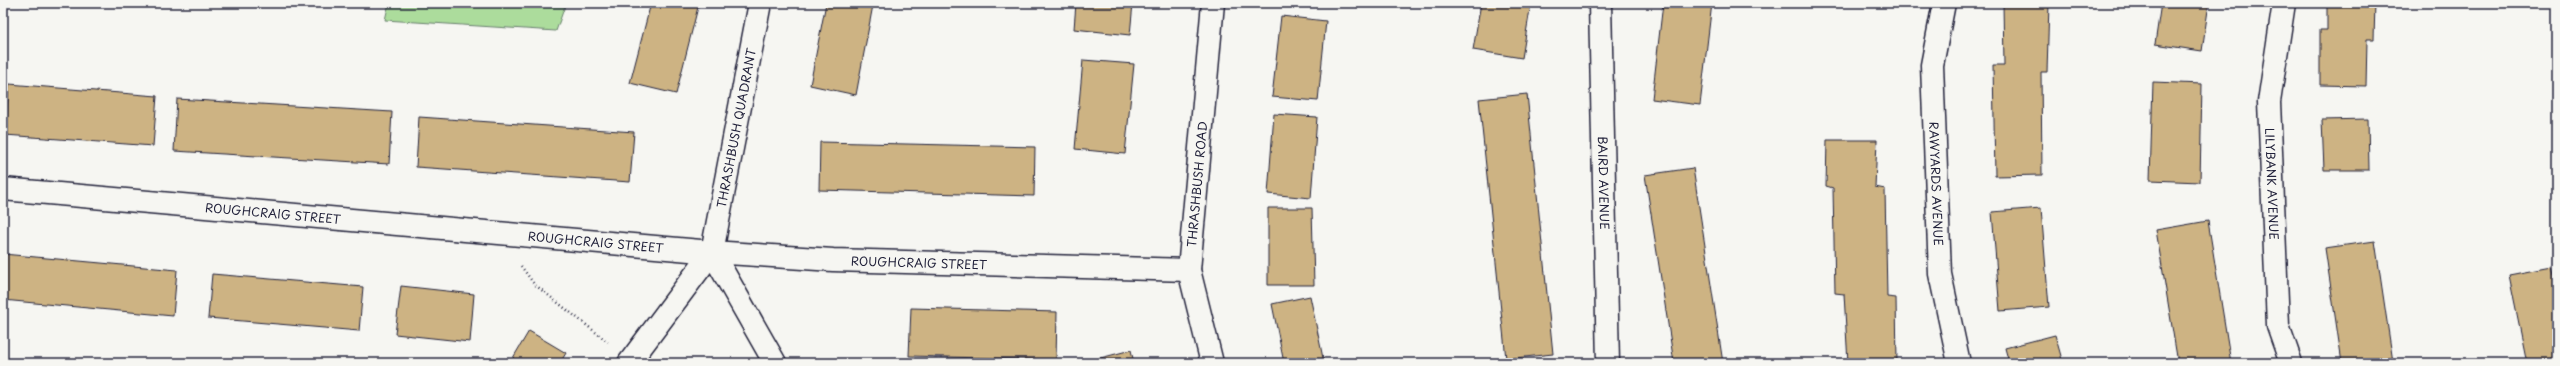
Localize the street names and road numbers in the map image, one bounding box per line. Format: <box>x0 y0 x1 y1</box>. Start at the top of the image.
street label: THRASHBUSH QUADRANT <box>712 46 760 209</box>
street label: THRASHBUSH ROAD <box>1182 121 1211 248</box>
street label: RAWYARDS AVENUE <box>1925 121 1948 246</box>
street label: LILYBANK AVENUE <box>2261 127 2284 240</box>
street label: BAIRD AVENUE <box>1594 136 1614 230</box>
street label: ROUGHCRAIG STREET <box>204 198 342 228</box>
street label: ROUGHCRAIG STREET <box>527 227 665 257</box>
street label: ROUGHCRAIG STREET <box>851 252 988 273</box>

